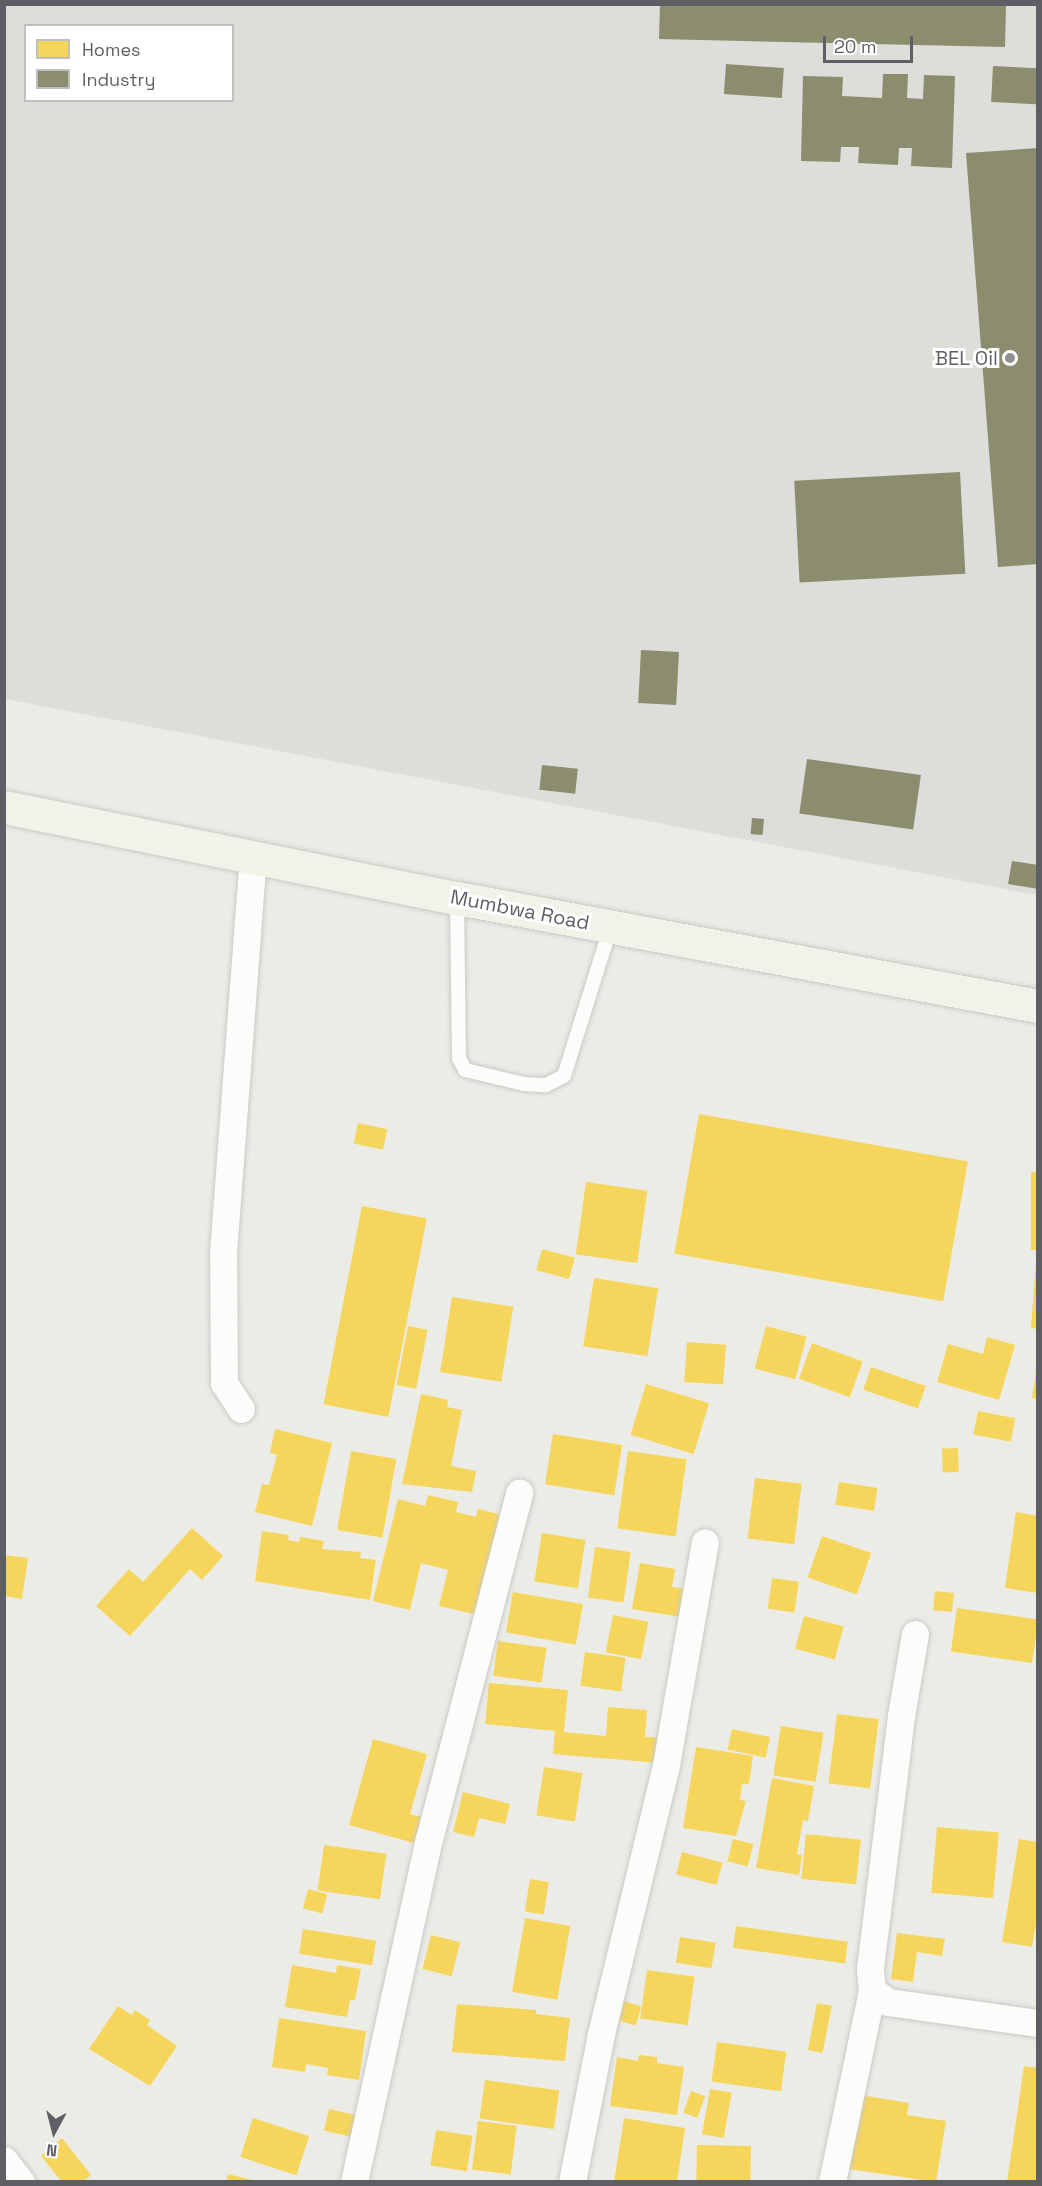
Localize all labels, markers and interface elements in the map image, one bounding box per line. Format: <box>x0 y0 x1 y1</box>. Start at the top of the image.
legend <box>24 24 234 102</box>
scale bar <box>826 24 916 62</box>
text: 20 m <box>834 35 877 58</box>
text: Homes <box>82 38 141 61</box>
text: Industry <box>82 68 155 91</box>
place label: BEL Oil <box>934 346 998 370</box>
marker: BEL Oil <box>1003 351 1017 365</box>
street label: Mumbwa Road <box>449 885 591 935</box>
north arrow <box>24 2102 84 2162</box>
text: N <box>45 2139 58 2161</box>

